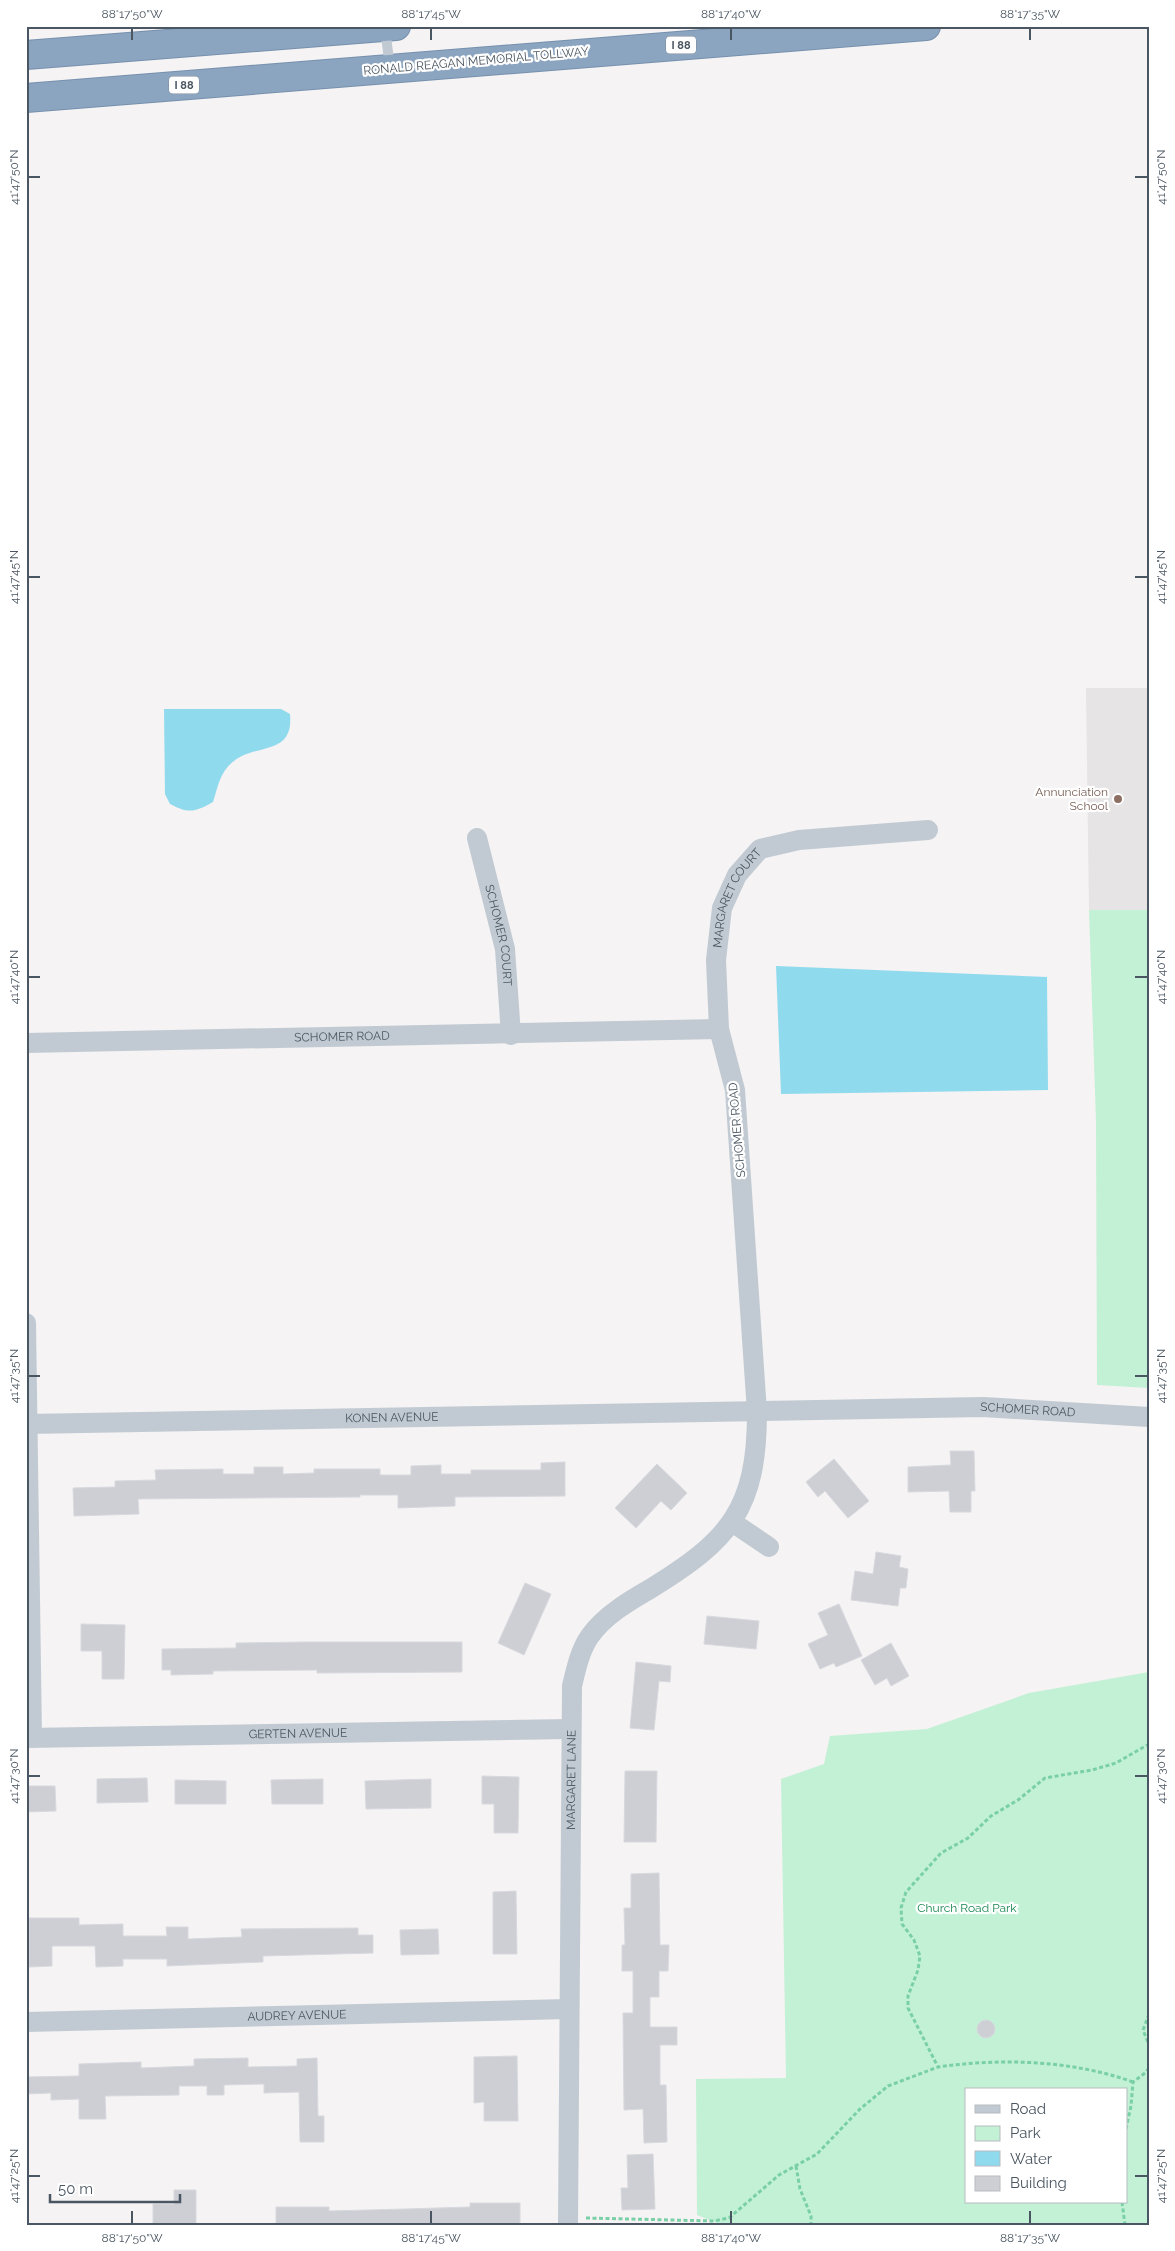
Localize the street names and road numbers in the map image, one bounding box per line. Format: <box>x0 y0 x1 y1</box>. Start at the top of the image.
road number: I 88 <box>666 36 696 54</box>
street label: RONALD REAGAN MEMORIAL TOLLWAY <box>363 44 589 78</box>
road number: I 88 <box>169 76 199 94</box>
street label: MARGARET COURT <box>710 845 765 949</box>
street label: SCHOMER COURT <box>482 883 515 987</box>
street label: SCHOMER ROAD <box>294 1029 390 1045</box>
street label: SCHOMER ROAD <box>726 1081 748 1178</box>
street label: SCHOMER ROAD <box>980 1400 1076 1420</box>
street label: KONEN AVENUE <box>345 1410 439 1425</box>
street label: GERTEN AVENUE <box>248 1726 347 1741</box>
street label: MARGARET LANE <box>564 1730 579 1830</box>
street label: AUDREY AVENUE <box>247 2007 347 2024</box>

